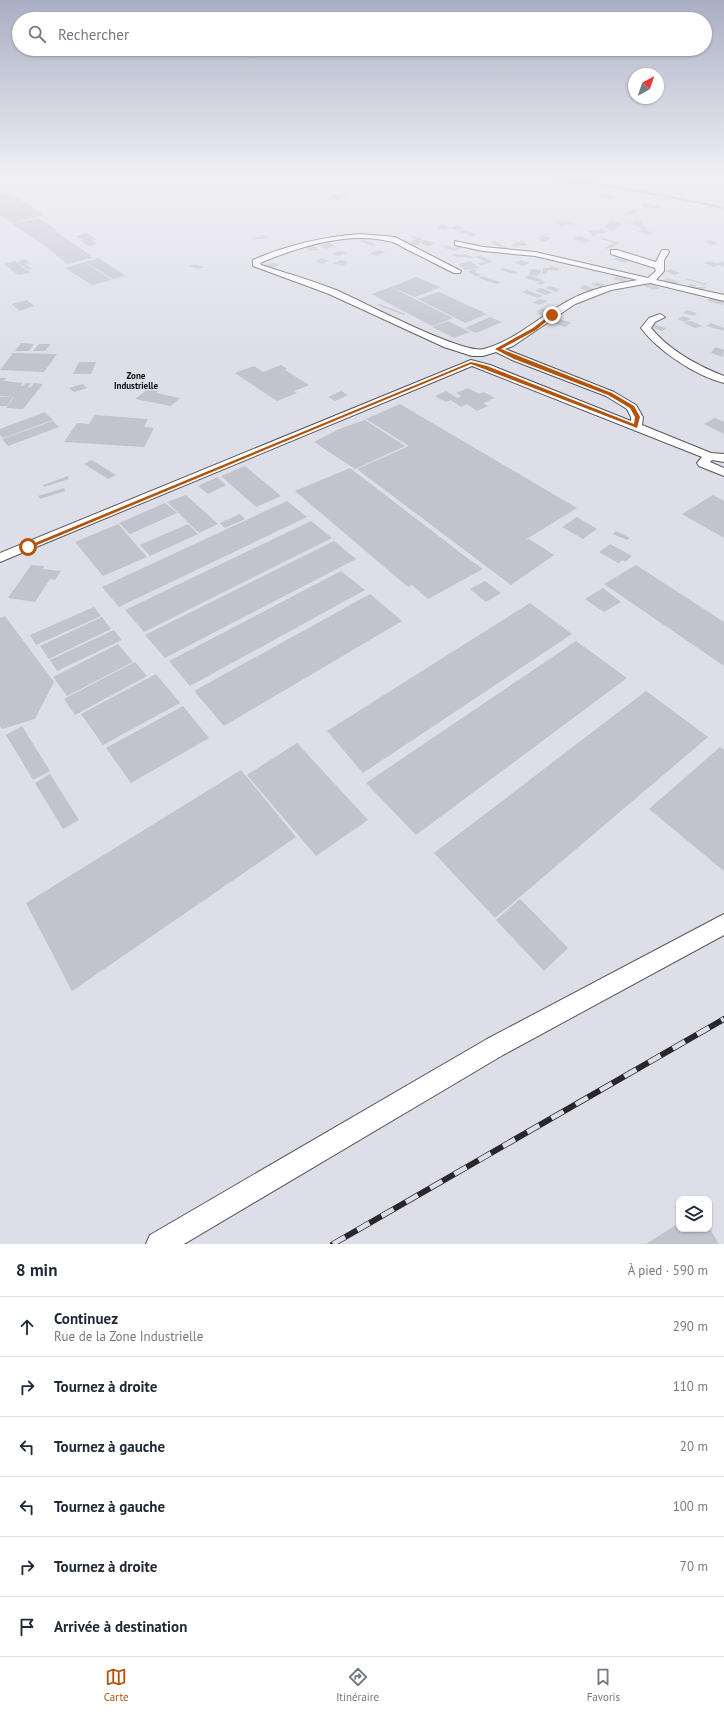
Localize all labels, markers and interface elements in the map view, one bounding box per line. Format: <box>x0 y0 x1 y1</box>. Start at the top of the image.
search box <box>12 12 712 56</box>
icon: search <box>26 23 48 45</box>
text: Rechercher <box>58 25 129 44</box>
north arrow <box>628 68 664 104</box>
route end <box>543 306 561 324</box>
district label: Zone Industrielle <box>114 370 158 391</box>
route start <box>19 538 37 556</box>
map controls <box>676 1196 712 1232</box>
button: layers <box>676 1196 712 1232</box>
text: 8 min <box>16 1259 57 1281</box>
text: À pied · 590 m <box>628 1262 708 1279</box>
text: Continuez <box>54 1309 118 1328</box>
icon: ahead <box>16 1316 38 1338</box>
text: 290 m <box>673 1318 708 1335</box>
text: Rue de la Zone Industrielle <box>54 1328 203 1345</box>
icon: right <box>16 1376 38 1398</box>
text: Tournez à droite <box>54 1377 157 1396</box>
text: 110 m <box>673 1378 708 1395</box>
icon: left <box>16 1436 38 1458</box>
text: Tournez à gauche <box>54 1437 165 1456</box>
text: 20 m <box>680 1438 708 1455</box>
icon: left <box>16 1496 38 1518</box>
text: Tournez à gauche <box>54 1497 165 1516</box>
text: 100 m <box>673 1498 708 1515</box>
icon: right <box>16 1556 38 1578</box>
text: Tournez à droite <box>54 1557 157 1576</box>
text: 70 m <box>680 1558 708 1575</box>
icon: arrive <box>16 1616 38 1638</box>
text: Arrivée à destination <box>54 1617 187 1636</box>
tab: Carte <box>104 1666 129 1704</box>
tab: Itinéraire <box>336 1666 379 1704</box>
tab: Favoris <box>587 1666 620 1704</box>

